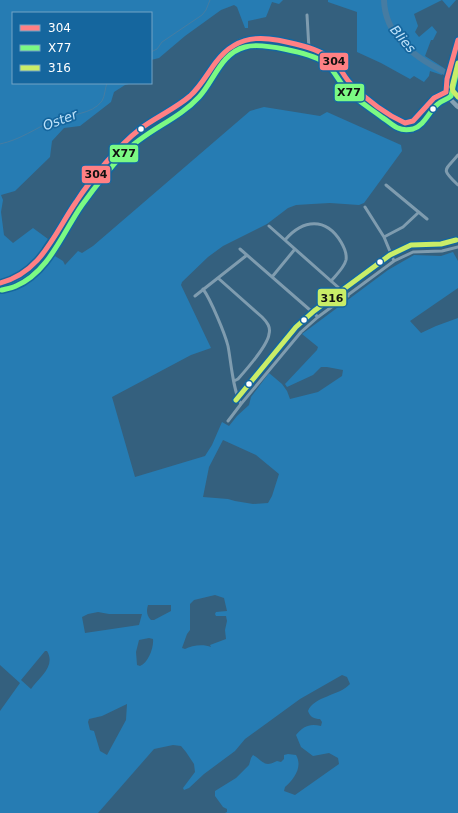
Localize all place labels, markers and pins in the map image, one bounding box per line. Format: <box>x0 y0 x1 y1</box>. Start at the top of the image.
unlabelled marker <box>428 104 438 114</box>
unlabelled marker <box>136 124 146 134</box>
unlabelled marker <box>375 257 385 267</box>
unlabelled marker <box>299 315 309 325</box>
unlabelled marker <box>244 379 254 389</box>

